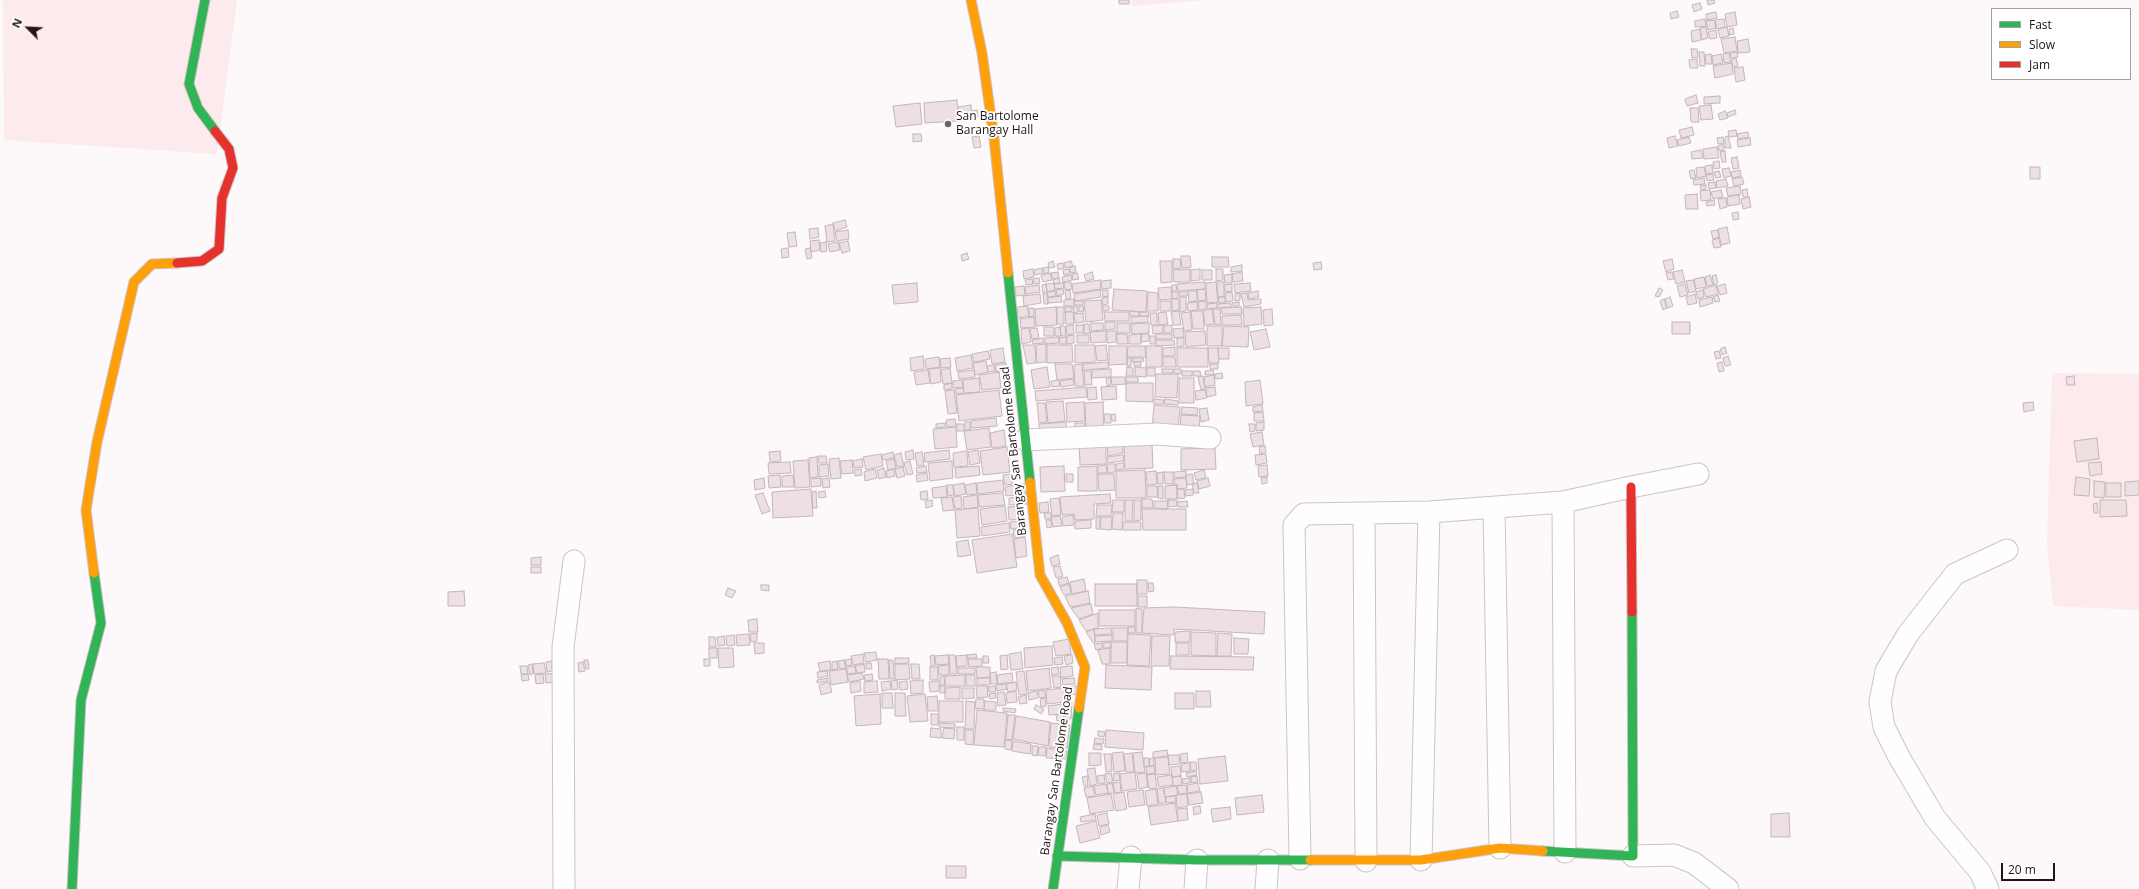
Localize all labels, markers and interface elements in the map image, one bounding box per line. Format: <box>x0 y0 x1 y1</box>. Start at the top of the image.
north arrow <box>8 8 48 48</box>
legend <box>1991 8 2131 80</box>
text: N <box>8 16 25 30</box>
text: Fast <box>2029 16 2052 33</box>
text: Slow <box>2029 36 2055 53</box>
text: Jam <box>2029 56 2050 73</box>
place label: San Bartolome Barangay Hall <box>956 110 1039 138</box>
marker: San Bartolome Barangay Hall <box>943 119 953 129</box>
street label: Barangay San Bartolome Road <box>998 366 1030 536</box>
street label: Barangay San Bartolome Road <box>1038 686 1076 856</box>
scale bar <box>2003 855 2057 881</box>
text: 20 m <box>2008 861 2036 878</box>

